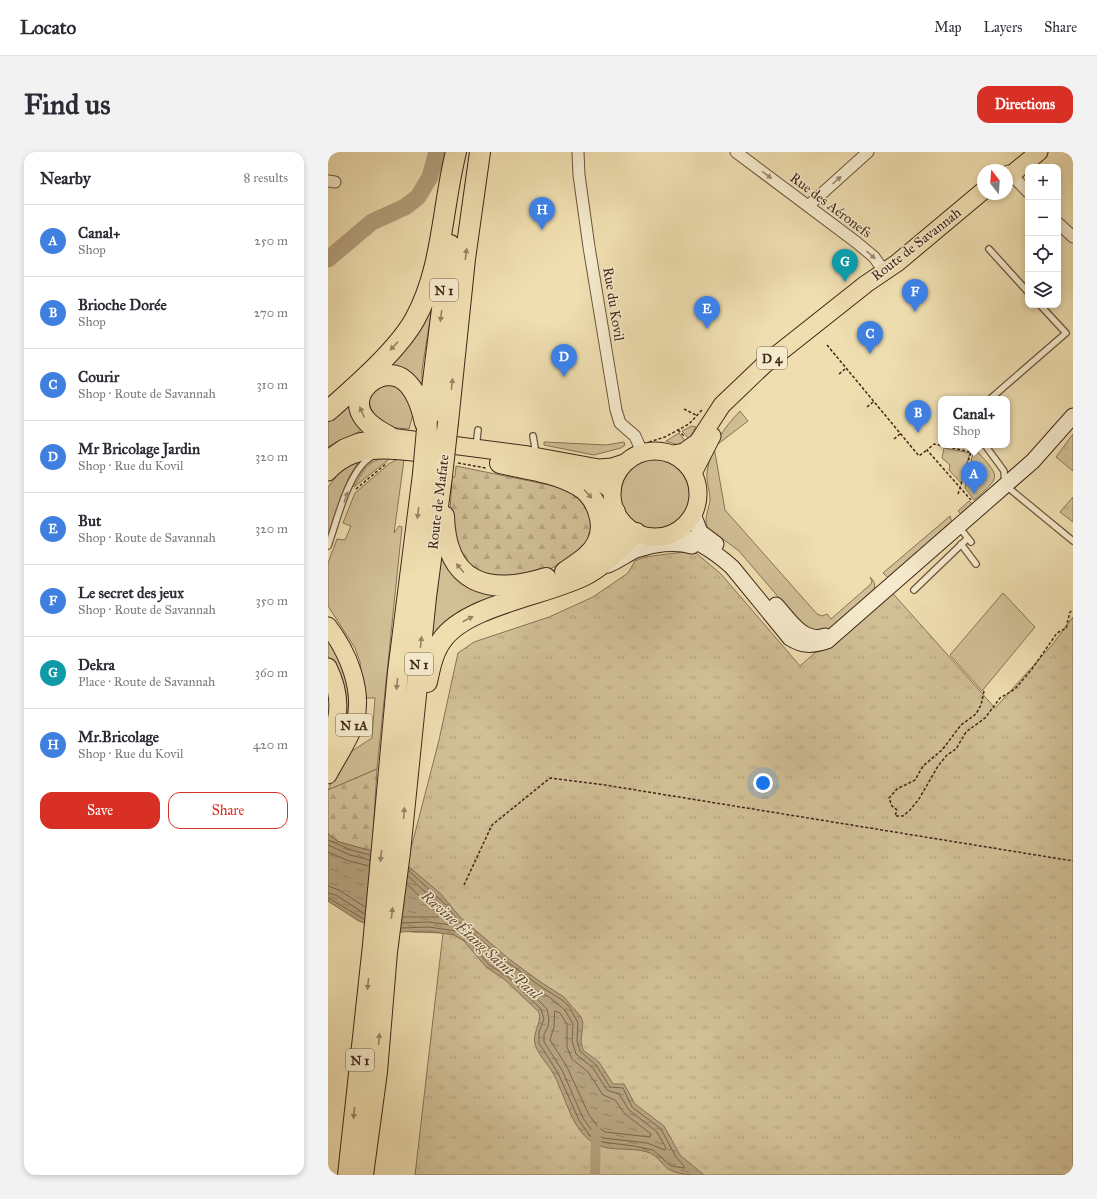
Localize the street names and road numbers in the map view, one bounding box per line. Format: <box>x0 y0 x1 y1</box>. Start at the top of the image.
street label: Rue des Aéronefs <box>787 169 875 242</box>
street label: Route de Savannah <box>868 204 965 285</box>
street label: Rue du Kovil <box>599 266 628 343</box>
road number: N 1 <box>430 279 458 301</box>
road number: D 4 <box>757 347 787 369</box>
street label: Route de Mafate <box>424 453 453 551</box>
road number: N 1 <box>405 653 433 675</box>
road number: N 1A <box>336 714 372 736</box>
road number: N 1 <box>346 1049 374 1071</box>

